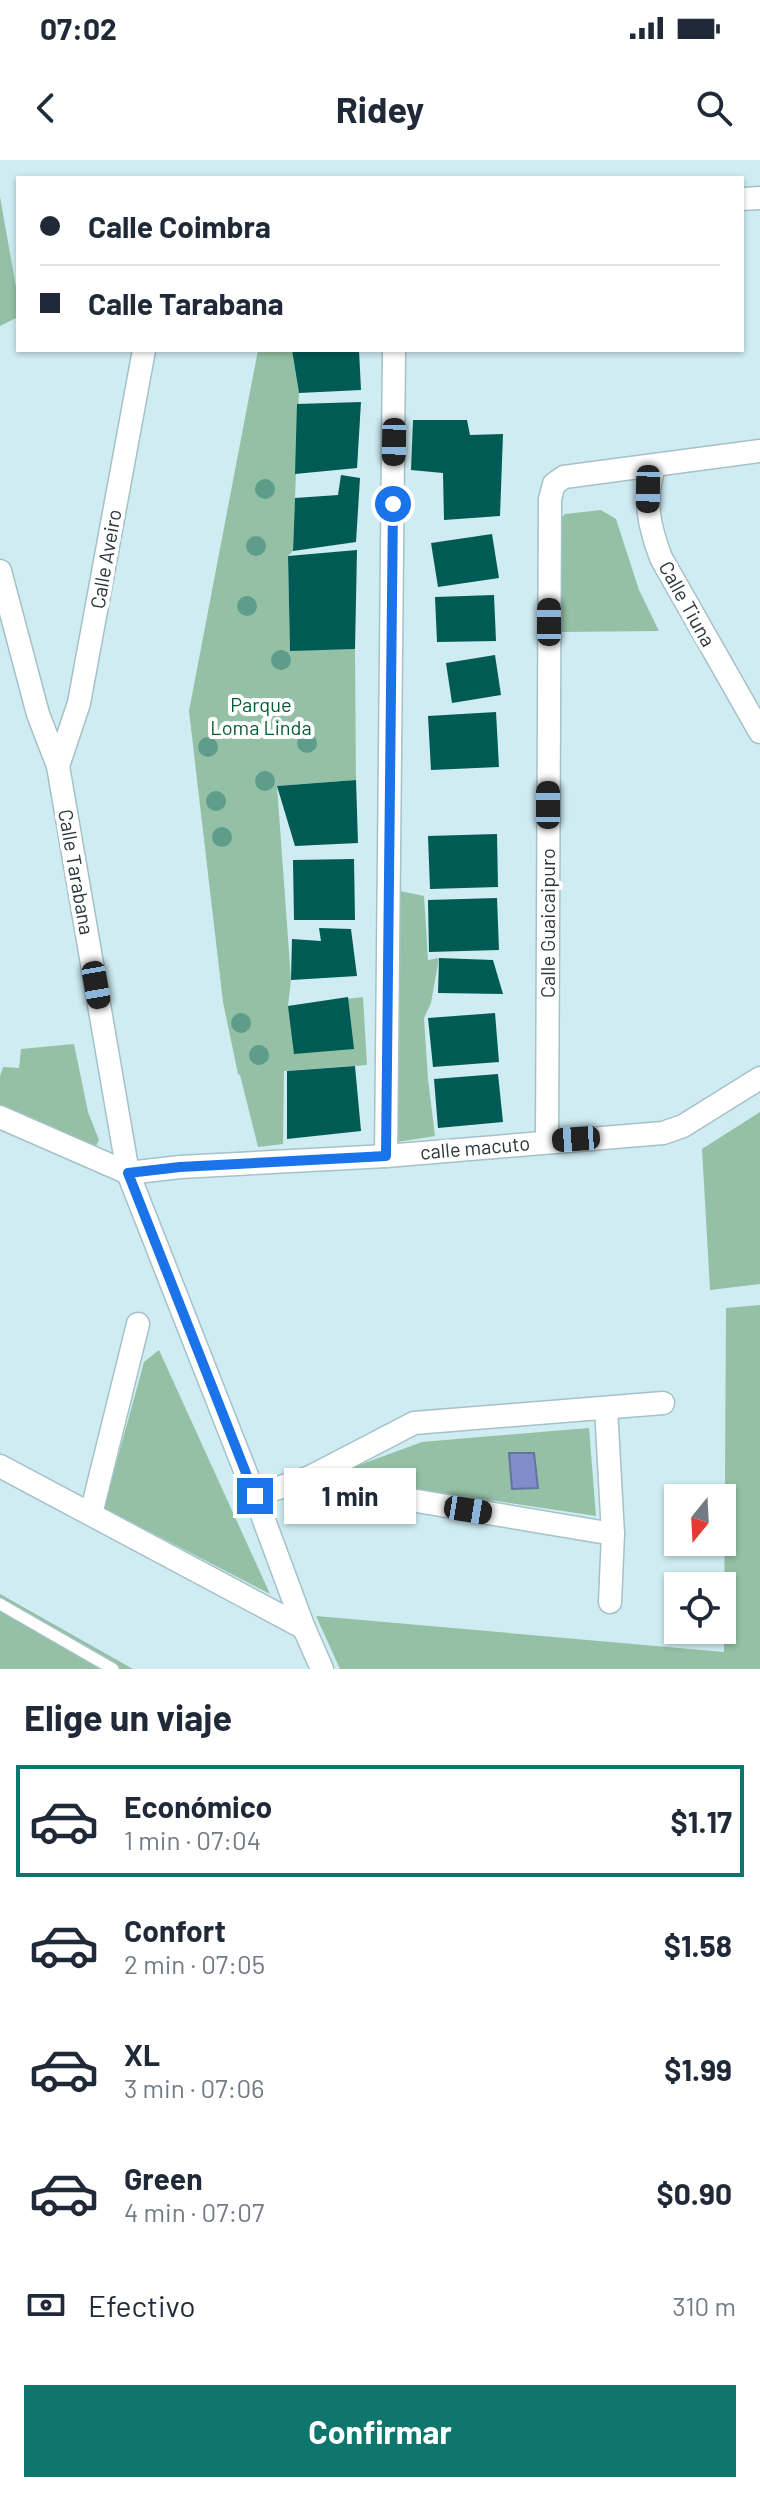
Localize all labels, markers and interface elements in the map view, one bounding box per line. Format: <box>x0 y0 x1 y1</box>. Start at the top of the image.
text: 07:02 <box>40 10 117 46</box>
icon: back <box>24 86 68 130</box>
icon: search <box>692 86 736 130</box>
text: Ridey <box>336 87 424 130</box>
text: Calle Coimbra <box>88 208 271 244</box>
text: Calle Tarabana <box>88 285 284 321</box>
car <box>382 418 406 466</box>
car <box>636 465 660 513</box>
route start <box>375 486 411 522</box>
street label: Calle Aveiro <box>84 507 126 610</box>
street label: Calle Tiuna <box>655 557 721 650</box>
car <box>537 598 561 646</box>
park label: Parque Loma Linda <box>210 692 312 739</box>
car <box>536 781 560 829</box>
street label: Calle Tarabana <box>54 807 100 936</box>
street label: Calle Guaicaipuro <box>535 848 559 998</box>
car <box>80 959 112 1011</box>
car <box>551 1125 601 1153</box>
street label: calle macuto <box>419 1130 531 1164</box>
callout: 1 min <box>283 1468 415 1524</box>
route end <box>237 1478 273 1514</box>
text: 1 min <box>322 1480 378 1511</box>
north arrow <box>664 1484 736 1556</box>
map controls <box>664 1484 736 1644</box>
car <box>442 1494 494 1526</box>
button: locate <box>664 1572 736 1644</box>
text: Elige un viaje <box>24 1695 232 1738</box>
icon: car <box>28 1785 100 1857</box>
text: Económico <box>124 1788 272 1824</box>
text: $1.17 <box>671 1803 732 1839</box>
text: 1 min · 07:04 <box>124 1824 261 1855</box>
icon: car <box>28 1909 100 1981</box>
text: Confort <box>124 1912 226 1948</box>
text: $1.58 <box>664 1927 732 1963</box>
text: 2 min · 07:05 <box>124 1948 265 1979</box>
icon: car <box>28 2033 100 2105</box>
text: XL <box>124 2036 160 2072</box>
text: $1.99 <box>664 2051 732 2087</box>
text: 3 min · 07:06 <box>124 2072 264 2103</box>
icon: car <box>28 2157 100 2229</box>
text: Green <box>124 2160 203 2196</box>
text: $0.90 <box>657 2175 732 2211</box>
text: 4 min · 07:07 <box>124 2196 264 2227</box>
icon: cash <box>24 2283 68 2327</box>
text: Efectivo <box>88 2287 196 2323</box>
text: 310 m <box>672 2290 736 2321</box>
button: Confirmar <box>24 2385 736 2477</box>

